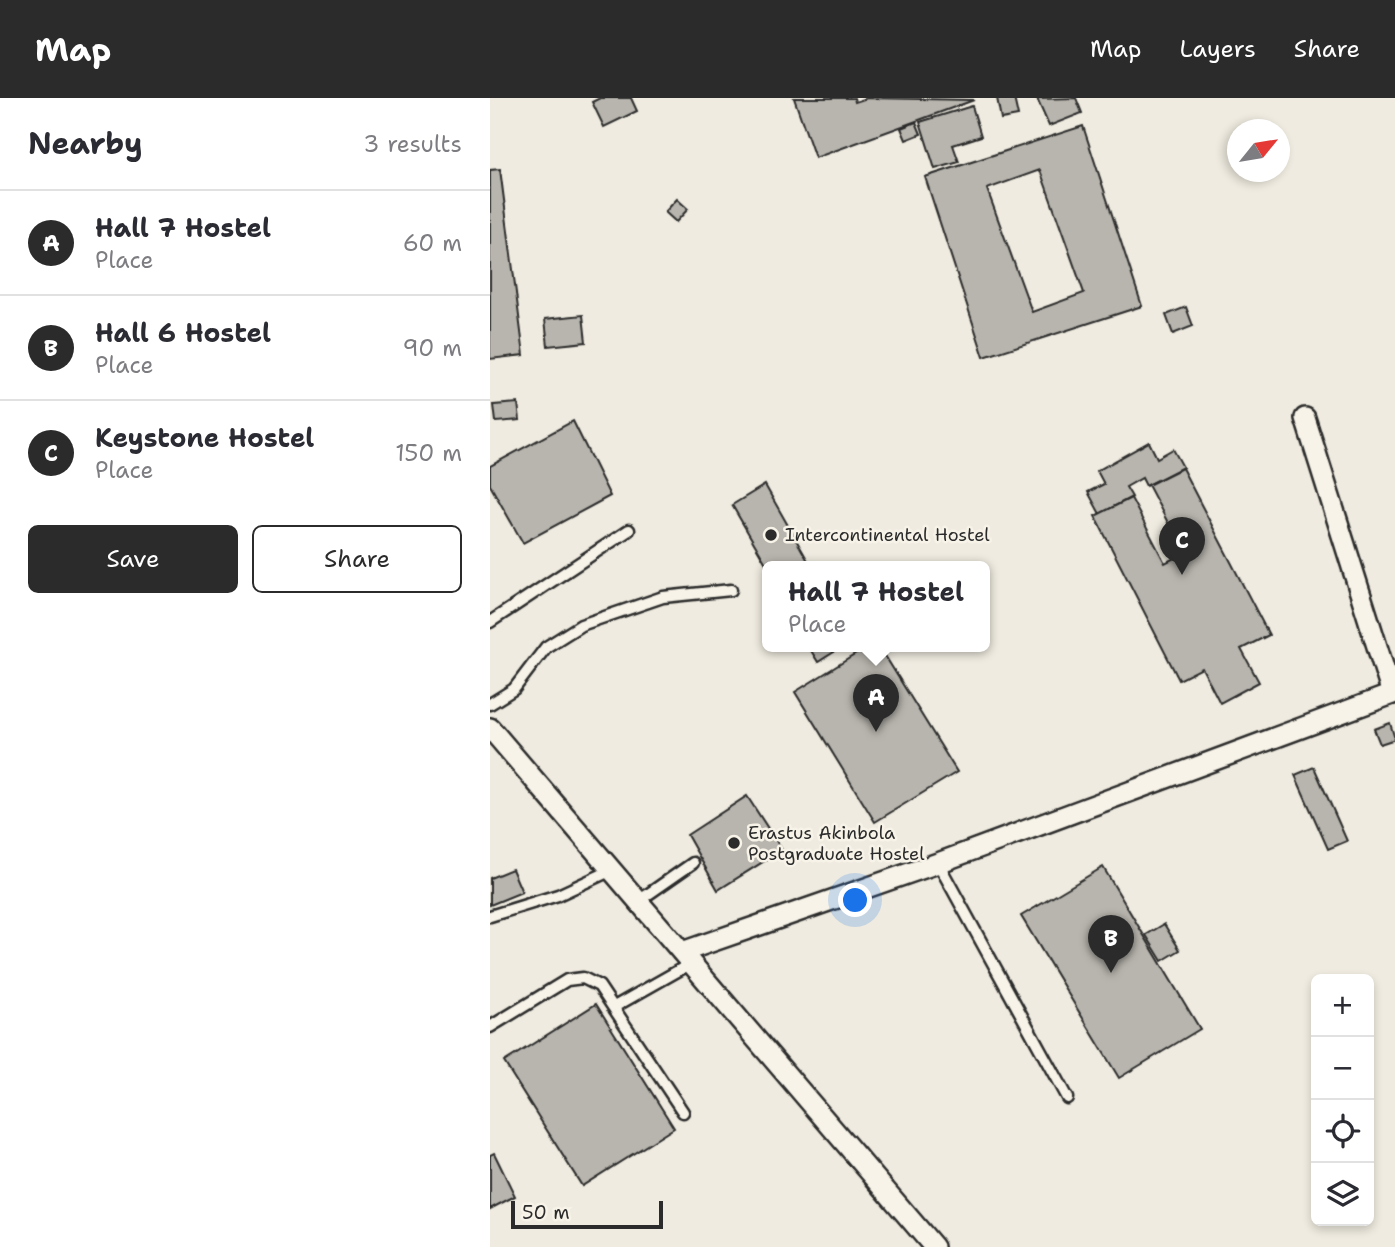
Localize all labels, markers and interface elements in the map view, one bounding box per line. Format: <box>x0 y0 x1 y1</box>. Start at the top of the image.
text: Map <box>35 27 111 72</box>
text: Map <box>1090 33 1141 65</box>
text: Layers <box>1179 33 1256 65</box>
text: Share <box>1294 33 1360 65</box>
north arrow <box>1227 119 1290 182</box>
text: Nearby <box>28 123 143 164</box>
text: 3 results <box>363 129 462 159</box>
text: Hall 7 Hostel <box>95 210 271 245</box>
text: A <box>42 228 60 258</box>
text: 60 m <box>403 228 462 258</box>
text: Place <box>95 245 154 275</box>
text: Hall 6 Hostel <box>95 315 271 350</box>
text: B <box>44 333 58 363</box>
text: 90 m <box>402 333 462 363</box>
text: Place <box>95 350 154 380</box>
text: Keystone Hostel <box>95 420 314 455</box>
text: C <box>44 438 58 468</box>
text: 150 m <box>395 438 462 468</box>
text: Place <box>95 455 154 485</box>
pin: C <box>1159 517 1205 575</box>
place label: Intercontinental Hostel <box>785 523 990 547</box>
button: Save <box>28 525 238 593</box>
button: Share <box>252 525 462 593</box>
marker: Intercontinental Hostel <box>763 527 779 543</box>
popup <box>762 561 990 652</box>
text: Hall 7 Hostel <box>788 574 964 609</box>
text: Place <box>788 609 847 639</box>
pin: A <box>853 674 899 732</box>
place label: Erastus Akinbola Postgraduate Hostel <box>748 821 925 866</box>
marker: Erastus Akinbola Postgraduate Hostel <box>726 835 742 851</box>
your location <box>838 883 872 917</box>
pin: B <box>1088 915 1134 973</box>
map controls <box>1311 974 1374 1226</box>
button: + <box>1311 974 1374 1037</box>
button: − <box>1311 1037 1374 1100</box>
button: locate <box>1311 1100 1374 1163</box>
button: layers <box>1311 1163 1374 1226</box>
scale bar <box>511 1198 663 1230</box>
text: 50 m <box>522 1200 570 1225</box>

